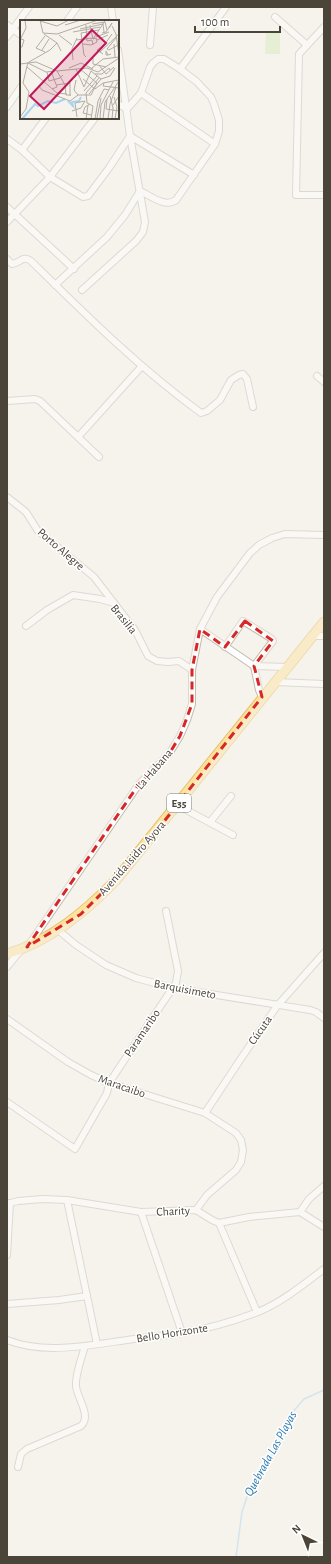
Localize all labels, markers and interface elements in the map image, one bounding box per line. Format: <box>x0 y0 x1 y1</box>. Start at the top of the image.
scale bar <box>195 8 280 34</box>
text: 100 m <box>201 16 229 28</box>
inset map <box>20 20 119 119</box>
street label: Porto Alegre <box>35 526 87 572</box>
street label: Brasilia <box>109 602 140 636</box>
street label: La Habana <box>133 746 175 792</box>
road number: E35 <box>167 794 191 812</box>
street label: Avenida Isidro Ayora <box>96 818 169 898</box>
street label: Barquisimeto <box>153 977 217 1001</box>
street label: Paramaribo <box>122 1007 162 1059</box>
street label: Cúcuta <box>246 1013 274 1047</box>
street label: Maracaibo <box>97 1072 147 1100</box>
street label: Charity <box>156 1204 190 1219</box>
street label: Bello Horizonte <box>135 1321 209 1345</box>
water label: Quebrada Las Playas <box>242 1409 300 1499</box>
north arrow <box>283 1516 323 1556</box>
text: N <box>290 1522 303 1536</box>

